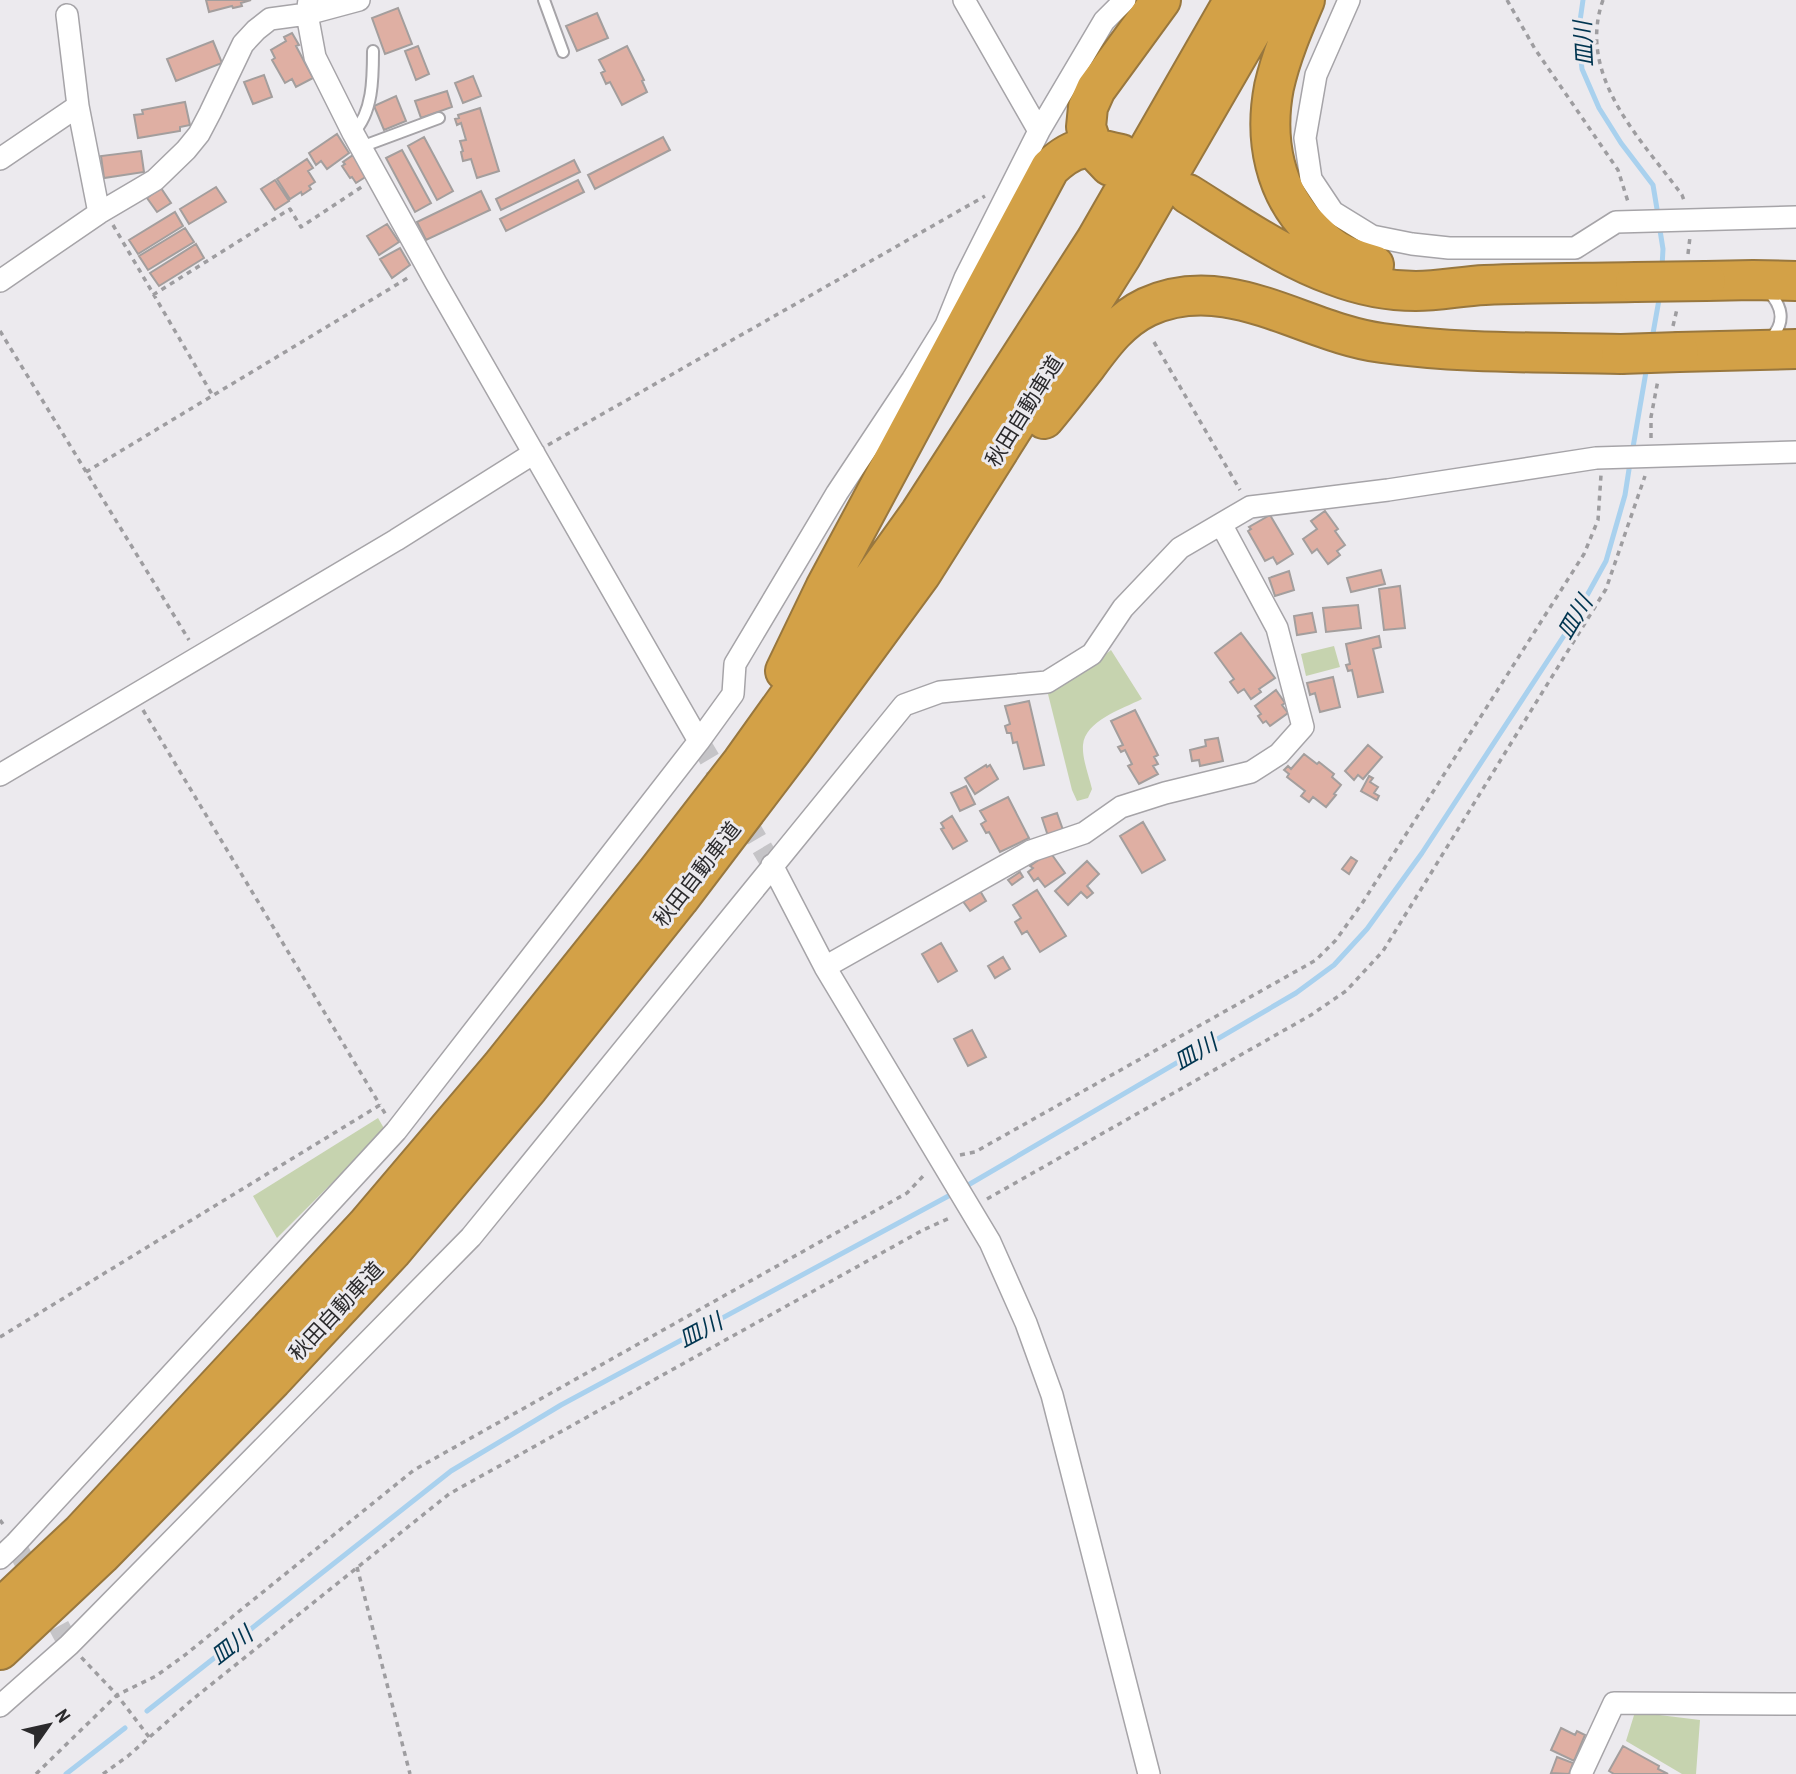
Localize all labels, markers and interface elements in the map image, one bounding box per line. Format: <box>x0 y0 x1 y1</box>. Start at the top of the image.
water label: 皿川 <box>1566 17 1600 68</box>
street label: 秋田自動車道 <box>978 350 1070 472</box>
water label: 皿川 <box>1549 587 1601 645</box>
street label: 秋田自動車道 <box>647 815 747 933</box>
water label: 皿川 <box>1167 1026 1225 1077</box>
street label: 秋田自動車道 <box>282 1255 390 1367</box>
water label: 皿川 <box>672 1304 730 1354</box>
water label: 皿川 <box>203 1617 261 1671</box>
north arrow <box>14 1690 84 1760</box>
text: N <box>49 1704 77 1727</box>

